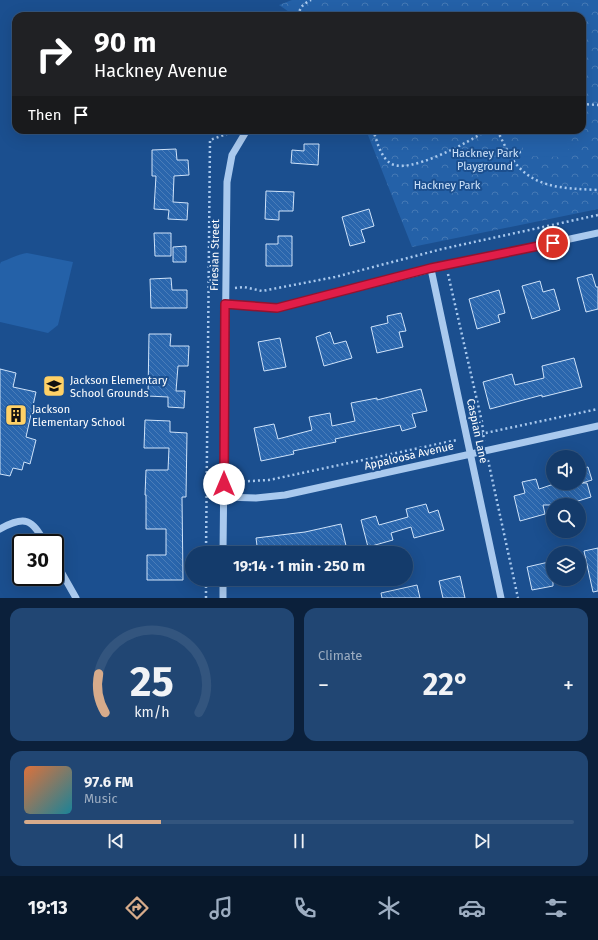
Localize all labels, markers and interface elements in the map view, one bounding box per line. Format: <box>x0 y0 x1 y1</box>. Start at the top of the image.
text: 90 m <box>94 26 156 59</box>
icon: right <box>28 28 80 80</box>
text: Hackney Avenue <box>94 60 228 82</box>
icon: arrive <box>70 104 92 126</box>
text: Then <box>28 106 62 124</box>
park label: Hackney Park Playground <box>452 147 519 173</box>
park label: Hackney Park <box>414 179 481 192</box>
street label: Friesian Street <box>208 219 222 291</box>
pin <box>536 226 570 260</box>
icon: arrive <box>542 232 564 254</box>
school or university icon: Jackson Elementary School Grounds <box>41 373 67 399</box>
place label: Jackson Elementary School Grounds <box>70 374 168 400</box>
street label: Caspian Lane <box>464 397 490 465</box>
building icon: Jackson Elementary School <box>3 402 29 428</box>
place label: Jackson Elementary School <box>32 403 125 429</box>
street label: Appaloosa Avenue <box>363 439 455 473</box>
map controls <box>546 450 586 586</box>
button: sound <box>546 450 586 490</box>
position arrow <box>203 463 245 505</box>
button: search <box>546 498 586 538</box>
speed limit sign: 30 <box>12 534 64 586</box>
button: layers <box>546 546 586 586</box>
text: 19:14 · 1 min · 250 m <box>233 557 365 575</box>
text: Climate <box>318 648 362 663</box>
text: 25 <box>130 656 174 706</box>
text: 22° <box>423 667 469 703</box>
text: − <box>318 672 329 699</box>
text: + <box>563 672 574 699</box>
text: km/h <box>134 703 170 720</box>
text: 97.6 FM <box>84 773 133 791</box>
text: Music <box>84 791 118 806</box>
icon: previous <box>105 830 127 852</box>
icon: pause <box>288 830 310 852</box>
icon: next <box>471 830 493 852</box>
icon: directions <box>123 894 151 922</box>
icon: music <box>207 894 235 922</box>
icon: phone <box>291 894 319 922</box>
icon: climate <box>375 894 403 922</box>
icon: car <box>458 894 486 922</box>
icon: filters <box>542 894 570 922</box>
text: 19:13 <box>28 897 68 919</box>

